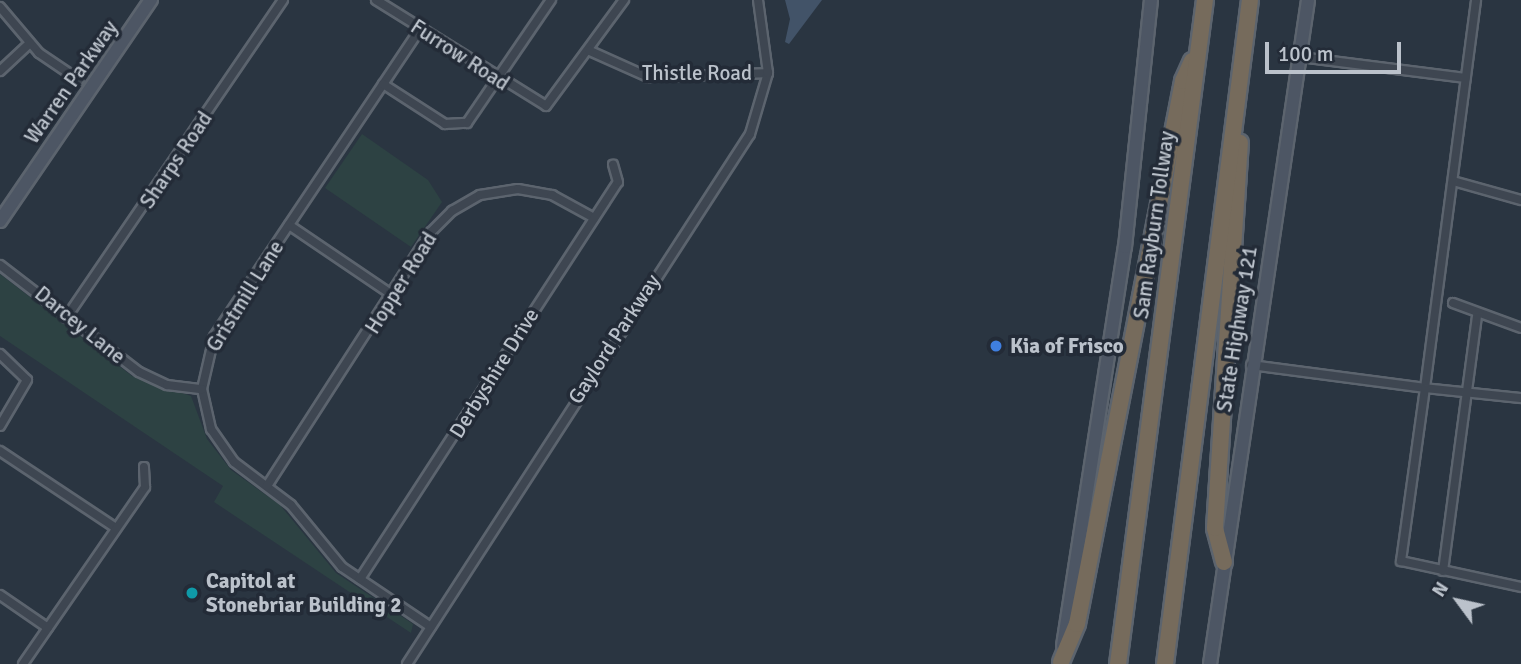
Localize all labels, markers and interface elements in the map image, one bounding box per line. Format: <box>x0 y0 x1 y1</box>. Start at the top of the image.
street label: Furrow Road <box>406 14 514 96</box>
street label: Warren Parkway <box>19 15 123 149</box>
scale bar <box>1269 28 1406 72</box>
text: 100 m <box>1278 41 1333 67</box>
street label: Thistle Road <box>642 60 752 86</box>
street label: Sharps Road <box>134 107 218 213</box>
street label: Sam Rayburn Tollway <box>1128 130 1180 320</box>
street label: Hopper Road <box>360 227 442 339</box>
street label: Gristmill Lane <box>201 236 289 356</box>
street label: State Highway 121 <box>1211 244 1263 414</box>
street label: Gaylord Parkway <box>563 269 665 409</box>
street label: Darcey Lane <box>30 281 130 369</box>
street label: Derbyshire Drive <box>444 303 544 443</box>
place label: Kia of Frisco <box>1010 333 1124 359</box>
marker: Kia of Frisco <box>988 338 1004 354</box>
north arrow <box>1423 566 1493 636</box>
place label: Capitol at Stonebriar Building 2 <box>206 568 402 618</box>
text: N <box>1427 577 1454 602</box>
marker: Capitol at Stonebriar Building 2 <box>184 585 200 601</box>

